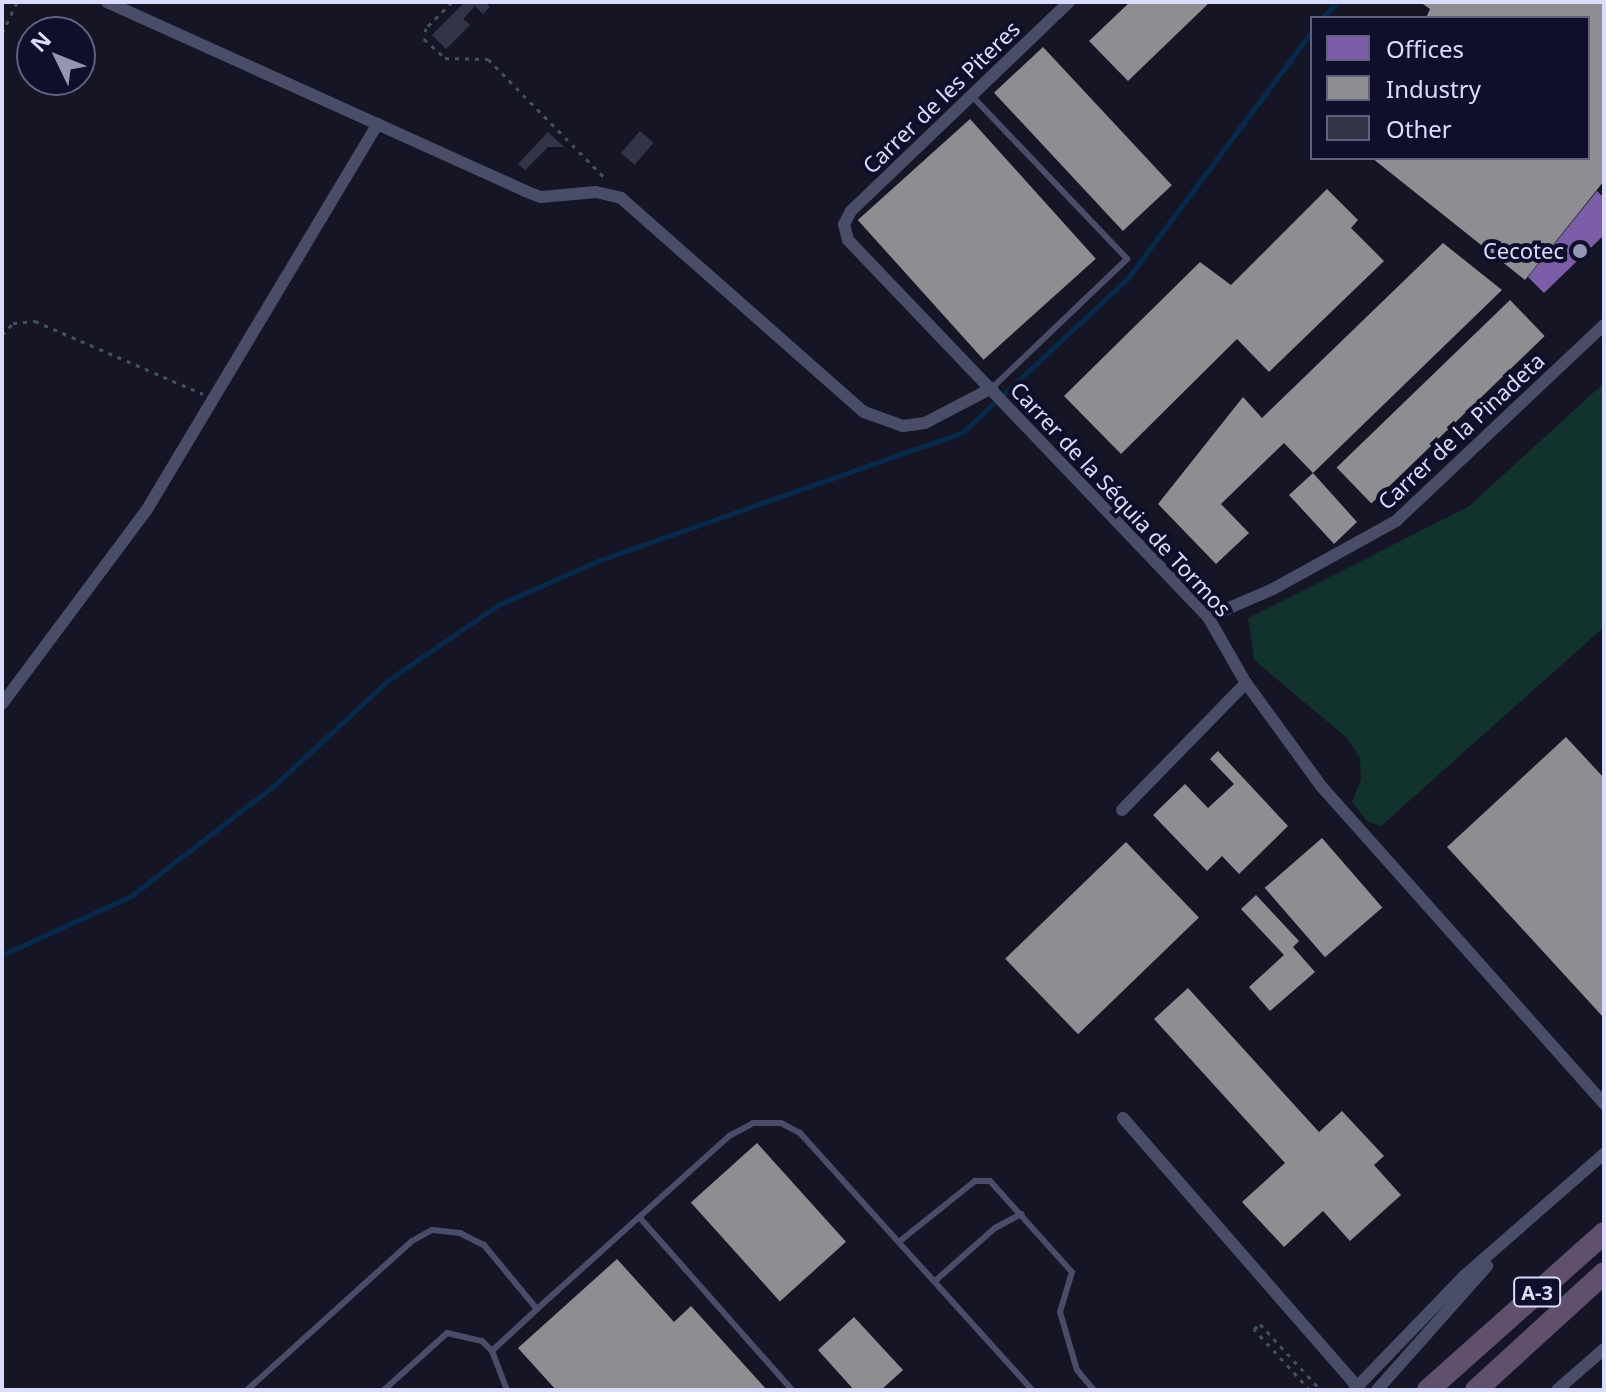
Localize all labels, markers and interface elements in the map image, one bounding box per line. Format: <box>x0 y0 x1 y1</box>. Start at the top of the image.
street label: Carrer de les Piteres <box>857 15 1025 179</box>
north arrow <box>16 16 96 96</box>
legend <box>1310 16 1590 160</box>
text: N <box>23 24 57 58</box>
text: Offices <box>1386 32 1464 65</box>
text: Industry <box>1386 72 1481 105</box>
text: Other <box>1386 112 1452 145</box>
place label: Cecotec <box>1483 238 1564 264</box>
marker: Cecotec <box>1571 242 1589 260</box>
street label: Carrer de la Pinadeta <box>1372 347 1550 515</box>
street label: Carrer de la Séquia de Tormos <box>1005 376 1237 622</box>
road number: A-3 <box>1513 1276 1561 1308</box>

